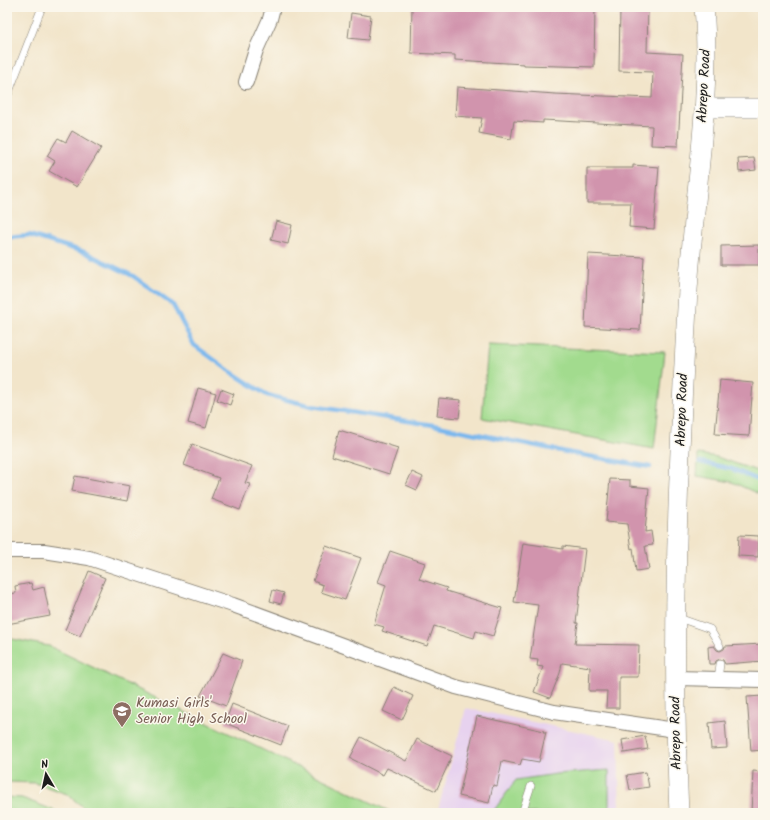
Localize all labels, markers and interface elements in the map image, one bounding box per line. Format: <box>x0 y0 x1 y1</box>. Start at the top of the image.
street label: Abrepo Road <box>691 48 717 123</box>
street label: Abrepo Road <box>670 372 694 447</box>
place label: Kumasi Girls' Senior High School <box>136 692 247 730</box>
street label: Abrepo Road <box>664 695 688 770</box>
school or university icon: Kumasi Girls' Senior High School <box>111 700 133 728</box>
north arrow <box>26 754 66 794</box>
text: N <box>40 756 49 775</box>

